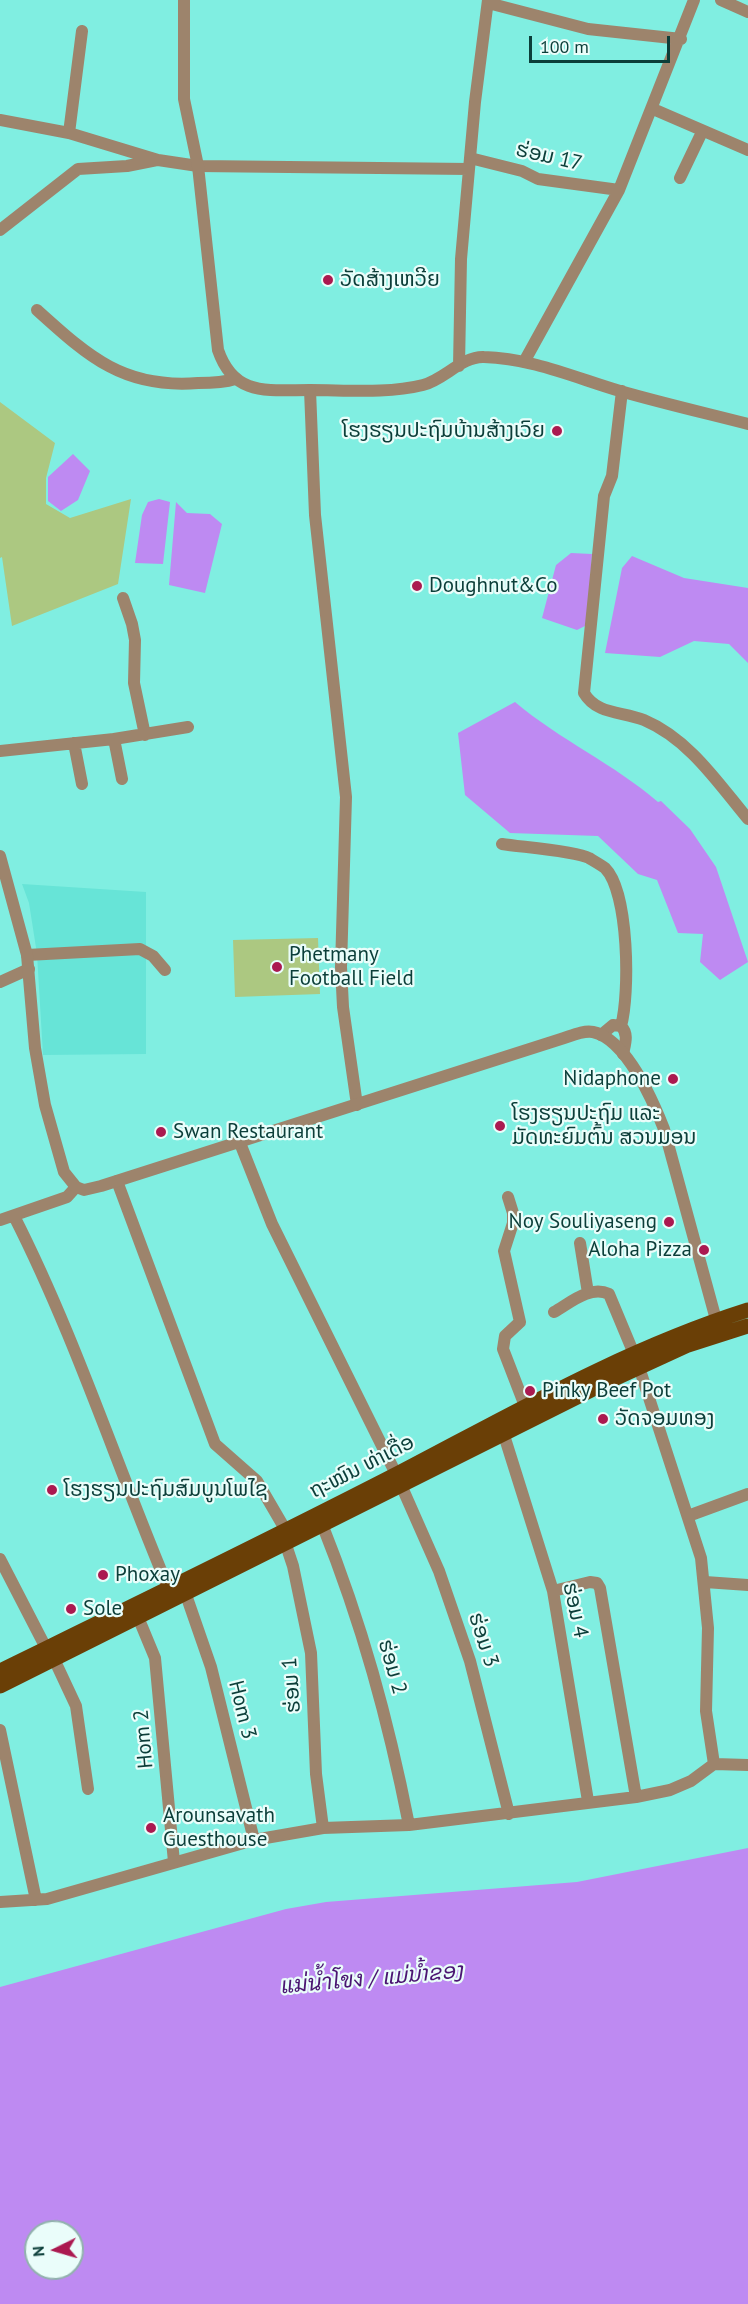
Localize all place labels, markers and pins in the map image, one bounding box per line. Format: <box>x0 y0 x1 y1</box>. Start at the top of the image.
place label: ວັດສ້າງເຫວີຍ <box>340 267 440 293</box>
marker: ວັດສ້າງເຫວີຍ <box>321 273 335 287</box>
place label: ໂຮງຮຽນປະຖົມບ້ານສ້າງເວົຍ <box>342 418 545 444</box>
marker: ໂຮງຮຽນປະຖົມບ້ານສ້າງເວົຍ <box>550 424 564 438</box>
place label: Doughnut&Co <box>429 573 558 599</box>
marker: Doughnut&Co <box>410 579 424 593</box>
place label: Phetmany Football Field <box>289 942 414 992</box>
marker: Phetmany Football Field <box>270 960 284 974</box>
place label: Nidaphone <box>563 1066 661 1092</box>
marker: Nidaphone <box>666 1072 680 1086</box>
place label: ໂຮງຮຽນປະຖົມ ແລະ ມັດທະຍົມຕົ້ນ ສວນມອນ <box>512 1101 697 1151</box>
place label: Swan Restaurant <box>173 1119 323 1145</box>
marker: ໂຮງຮຽນປະຖົມ ແລະ ມັດທະຍົມຕົ້ນ ສວນມອນ <box>493 1119 507 1133</box>
marker: Swan Restaurant <box>154 1125 168 1139</box>
place label: Noy Souliyaseng <box>509 1209 657 1235</box>
marker: Noy Souliyaseng <box>662 1215 676 1229</box>
place label: Aloha Pizza <box>588 1237 692 1263</box>
marker: Aloha Pizza <box>697 1243 711 1257</box>
place label: Pinky Beef Pot <box>542 1378 671 1404</box>
marker: Pinky Beef Pot <box>523 1384 537 1398</box>
place label: ວັດຈອມທອງ <box>615 1406 714 1432</box>
marker: ວັດຈອມທອງ <box>596 1412 610 1426</box>
place label: ໂຮງຮຽນປະຖົມສົມບູນໂພໄຊ <box>64 1477 268 1503</box>
marker: ໂຮງຮຽນປະຖົມສົມບູນໂພໄຊ <box>45 1483 59 1497</box>
place label: Phoxay <box>115 1562 180 1588</box>
marker: Phoxay <box>96 1568 110 1582</box>
place label: Sole <box>83 1596 122 1622</box>
marker: Sole <box>64 1602 78 1616</box>
place label: Arounsavath Guesthouse <box>163 1803 275 1853</box>
marker: Arounsavath Guesthouse <box>144 1821 158 1835</box>

